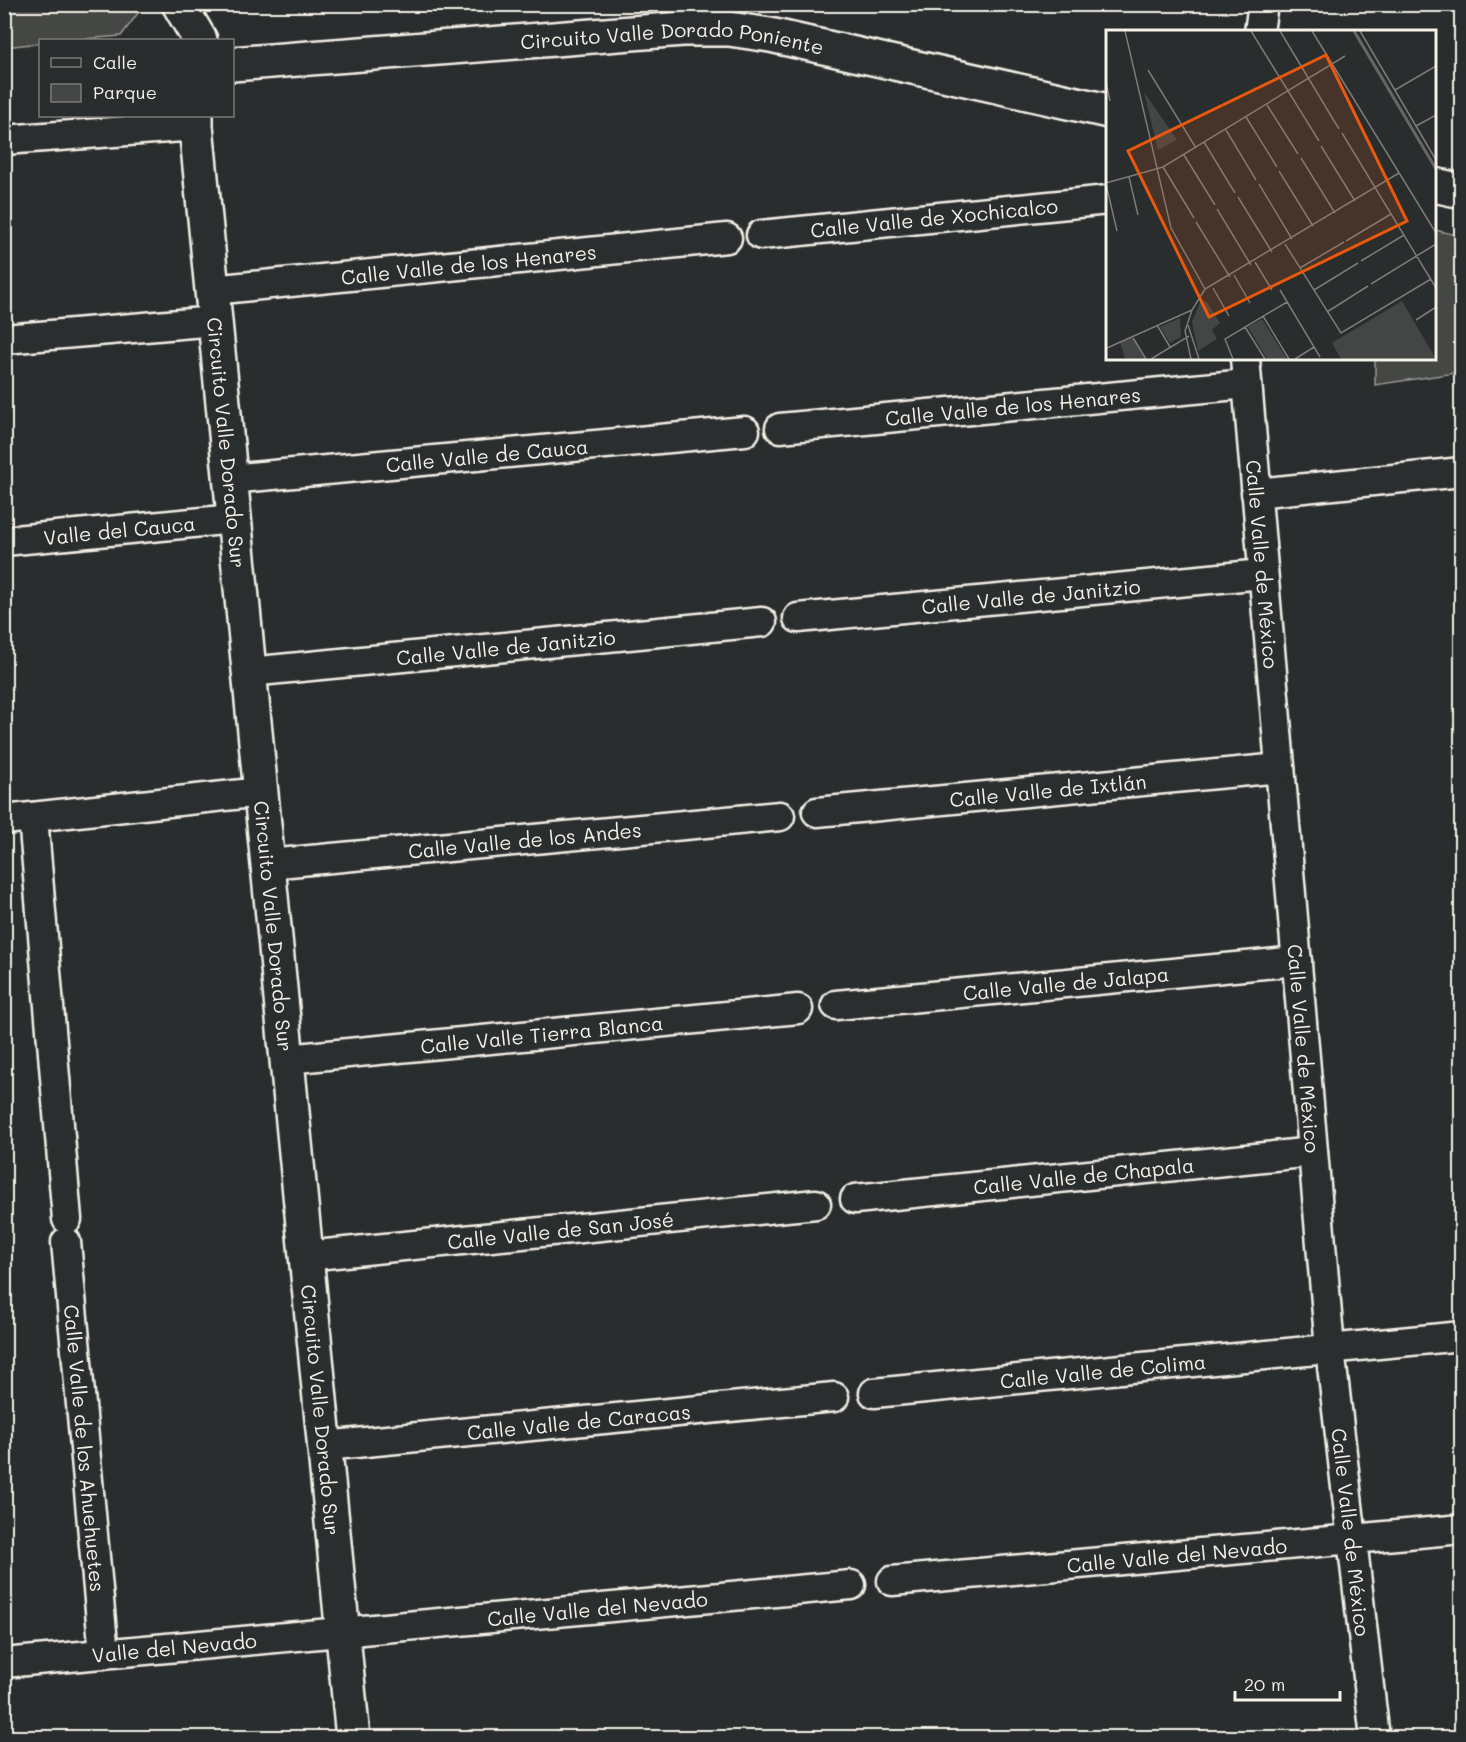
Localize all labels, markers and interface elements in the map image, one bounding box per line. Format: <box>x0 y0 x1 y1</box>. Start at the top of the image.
street label: Circuito Valle Dorado Poniente <box>519 16 827 60</box>
inset map <box>1106 30 1436 360</box>
legend <box>39 39 234 117</box>
text: Calle <box>93 50 137 74</box>
text: Parque <box>93 80 157 104</box>
street label: Calle Valle de Xochicalco <box>809 192 1059 243</box>
street label: Calle Valle de los Henares <box>340 238 598 290</box>
street label: Circuito Valle Dorado Sur <box>202 316 252 569</box>
street label: Calle Valle de los Henares <box>884 381 1142 431</box>
street label: Calle Valle de Cauca <box>385 433 589 477</box>
street label: Calle Valle de México <box>1241 459 1285 670</box>
street label: Valle del Cauca <box>42 510 197 550</box>
street label: Calle Valle de Janitzio <box>920 573 1142 619</box>
street label: Calle Valle de Janitzio <box>395 623 617 671</box>
street label: Calle Valle de Ixtlán <box>948 768 1148 812</box>
street label: Circuito Valle Dorado Sur <box>249 800 299 1053</box>
street label: Calle Valle de los Andes <box>407 816 643 864</box>
street label: Calle Valle de México <box>1282 943 1326 1154</box>
street label: Calle Valle de Jalapa <box>962 960 1170 1006</box>
street label: Calle Valle Tierra Blanca <box>419 1009 664 1059</box>
street label: Calle Valle de Chapala <box>972 1151 1195 1200</box>
street label: Calle Valle de San José <box>446 1206 675 1255</box>
street label: Circuito Valle Dorado Sur <box>296 1283 346 1537</box>
street label: Calle Valle de los Ahuehuetes <box>59 1303 111 1593</box>
street label: Calle Valle de Colima <box>999 1348 1207 1394</box>
street label: Calle Valle de Caracas <box>466 1398 692 1445</box>
street label: Calle Valle de México <box>1326 1427 1376 1638</box>
street label: Calle Valle del Nevado <box>1066 1532 1288 1578</box>
street label: Calle Valle del Nevado <box>486 1585 709 1631</box>
street label: Valle del Nevado <box>91 1627 258 1668</box>
scale bar <box>1235 1664 1340 1702</box>
text: 20 m <box>1244 1672 1285 1696</box>

